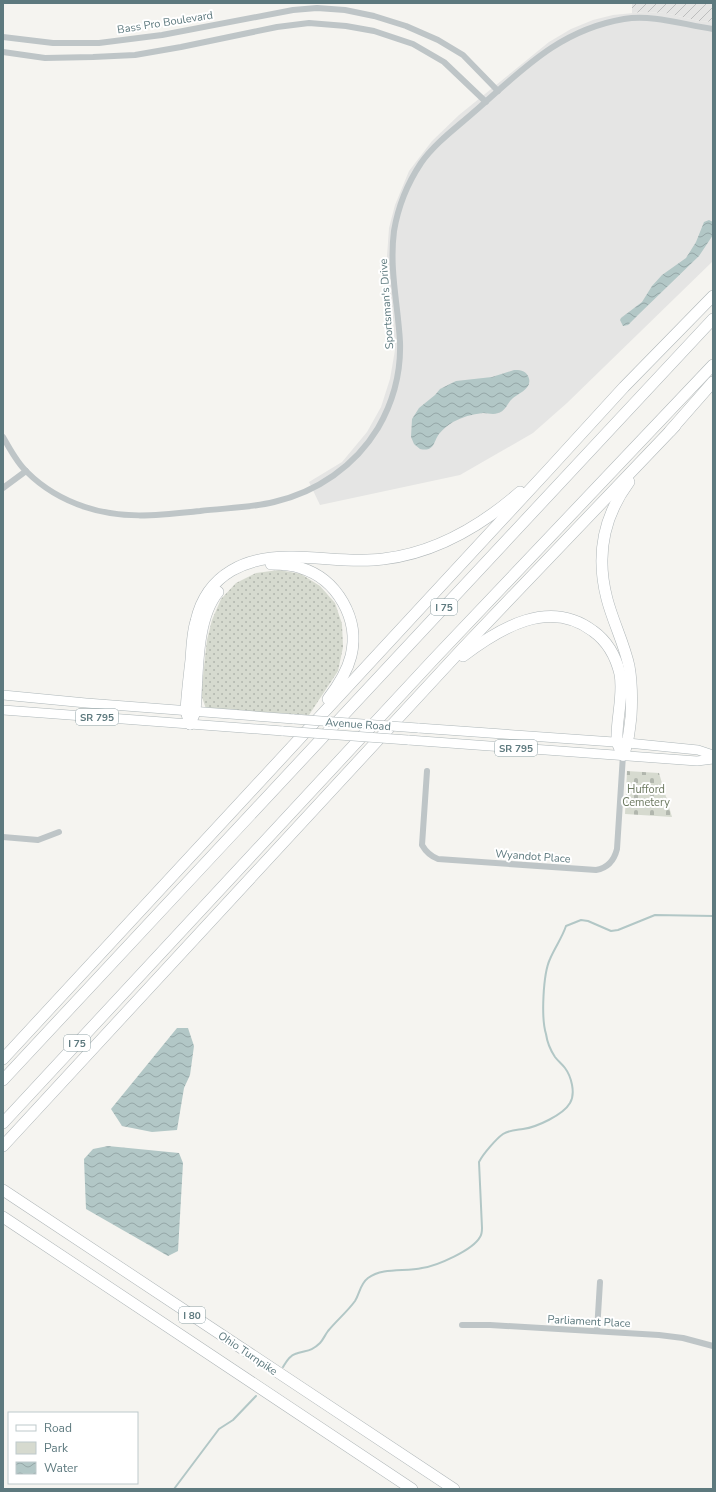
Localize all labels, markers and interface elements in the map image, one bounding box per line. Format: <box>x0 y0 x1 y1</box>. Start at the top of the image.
street label: Bass Pro Boulevard <box>116 8 214 37</box>
street label: Sportsman's Drive <box>376 258 397 350</box>
road number: I 75 <box>431 599 457 615</box>
road number: SR 795 <box>76 709 118 725</box>
street label: Avenue Road <box>325 715 391 734</box>
road number: SR 795 <box>495 740 537 756</box>
park label: Hufford Cemetery <box>622 782 670 810</box>
street label: Wyandot Place <box>495 846 571 867</box>
road number: I 75 <box>64 1035 90 1051</box>
road number: I 80 <box>179 1307 205 1323</box>
street label: Parliament Place <box>547 1312 631 1331</box>
street label: Ohio Turnpike <box>215 1328 280 1379</box>
legend <box>8 1412 138 1484</box>
text: Road <box>44 1420 72 1436</box>
text: Park <box>44 1440 69 1456</box>
text: Water <box>44 1460 78 1476</box>

